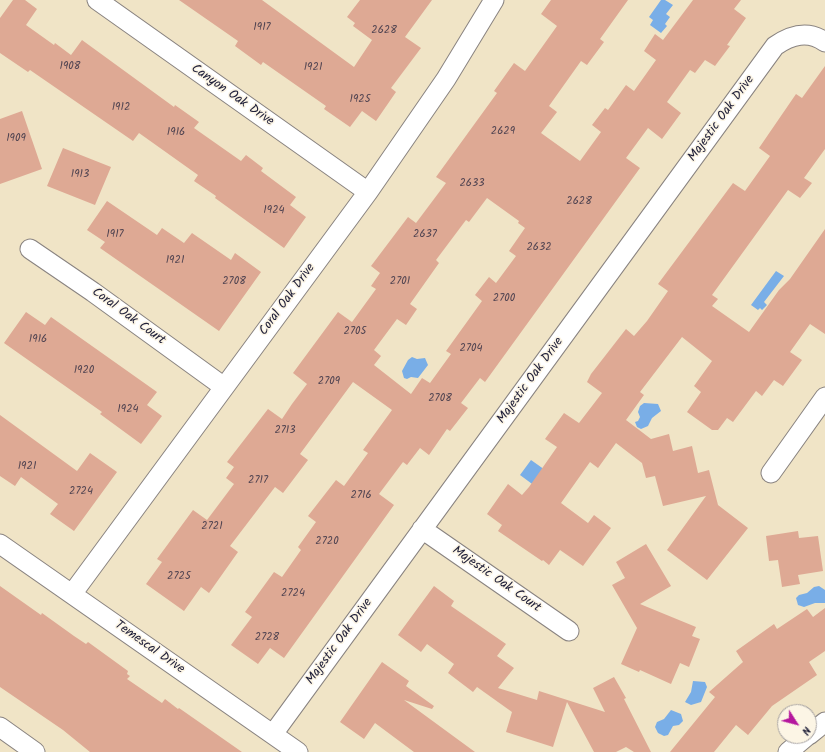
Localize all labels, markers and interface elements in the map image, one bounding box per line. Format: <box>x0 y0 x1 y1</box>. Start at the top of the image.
house number: 1917 <box>253 21 271 35</box>
house number: 2628 <box>371 24 397 38</box>
house number: 1908 <box>60 60 80 74</box>
house number: 1921 <box>304 61 322 75</box>
street label: Canyon Oak Drive <box>188 62 276 130</box>
street label: Majestic Oak Drive <box>686 73 758 165</box>
house number: 1925 <box>349 93 371 107</box>
house number: 1912 <box>112 101 130 115</box>
house number: 2629 <box>491 125 515 139</box>
house number: 1916 <box>167 126 185 140</box>
house number: 1909 <box>6 132 26 146</box>
house number: 1913 <box>71 168 89 182</box>
house number: 2633 <box>459 177 485 191</box>
house number: 2628 <box>566 195 592 209</box>
house number: 1924 <box>263 204 285 218</box>
house number: 1917 <box>106 228 124 242</box>
house number: 2637 <box>413 228 437 242</box>
house number: 2632 <box>526 241 552 255</box>
house number: 1921 <box>166 254 184 268</box>
street label: Coral Oak Drive <box>257 261 319 339</box>
house number: 2708 <box>222 275 246 289</box>
house number: 2701 <box>390 275 410 289</box>
street label: Coral Oak Court <box>88 285 168 349</box>
house number: 2700 <box>493 292 515 306</box>
house number: 2705 <box>344 325 366 339</box>
house number: 1916 <box>29 333 47 347</box>
street label: Majestic Oak Drive <box>495 335 567 427</box>
house number: 2704 <box>459 342 483 356</box>
house number: 1920 <box>74 364 94 378</box>
house number: 2709 <box>318 375 340 389</box>
house number: 2708 <box>428 392 452 406</box>
house number: 1924 <box>117 403 139 417</box>
house number: 2713 <box>274 424 296 438</box>
house number: 1921 <box>18 460 36 474</box>
house number: 2717 <box>248 474 268 488</box>
house number: 2724 <box>69 485 93 499</box>
house number: 2716 <box>350 489 372 503</box>
house number: 2721 <box>201 520 223 534</box>
house number: 2720 <box>315 535 339 549</box>
street label: Majestic Oak Court <box>449 544 543 616</box>
house number: 2725 <box>167 570 191 584</box>
house number: 2724 <box>281 587 305 601</box>
street label: Majestic Oak Drive <box>304 596 376 688</box>
street label: Temescal Drive <box>111 618 187 678</box>
house number: 2728 <box>255 631 279 645</box>
north arrow <box>777 704 817 744</box>
text: N <box>797 722 815 739</box>

